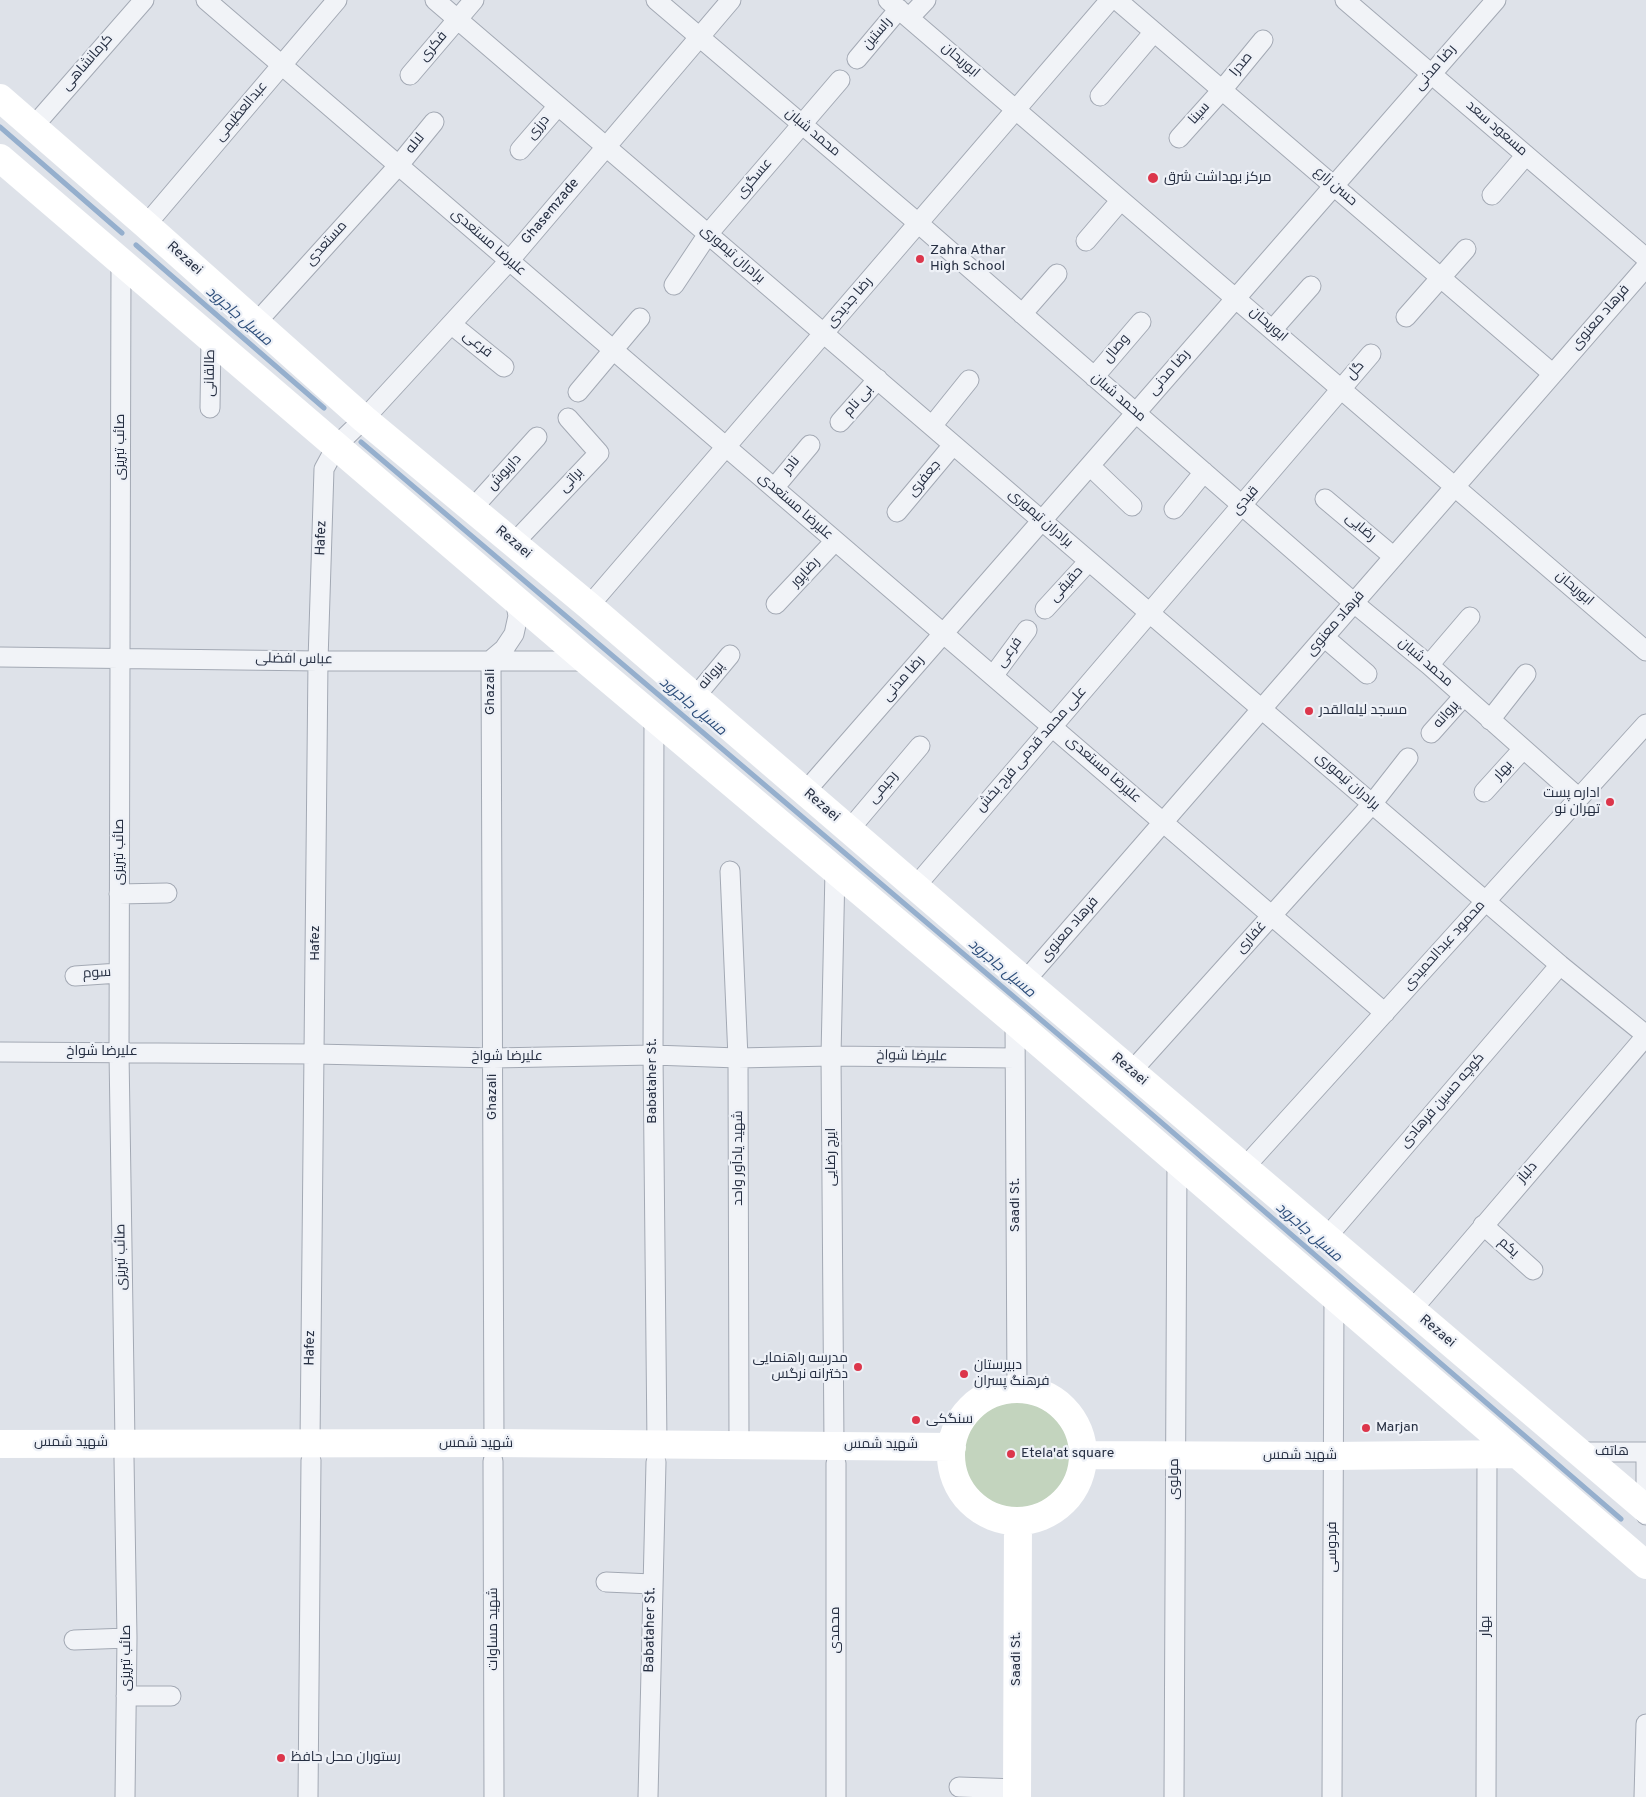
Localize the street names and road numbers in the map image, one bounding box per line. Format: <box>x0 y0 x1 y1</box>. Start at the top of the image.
street label: راستین <box>860 15 896 53</box>
street label: فکری <box>416 28 452 66</box>
street label: کرمانشاهی <box>59 31 117 95</box>
street label: ابوریحان <box>938 40 982 82</box>
street label: رضا مدنی <box>1412 42 1460 94</box>
street label: صدرا <box>1227 49 1257 81</box>
street label: عبدالعظیمی <box>212 79 272 145</box>
street label: مسعود سعد <box>1462 98 1530 160</box>
street label: سینا <box>1186 99 1214 129</box>
street label: محمد شبان <box>781 105 843 161</box>
street label: درزی <box>524 112 554 144</box>
street label: لاله <box>403 131 429 157</box>
street label: عسگری <box>733 156 777 202</box>
street label: حسن زارع <box>1310 164 1360 210</box>
street label: Ghasemzade <box>519 176 583 248</box>
street label: علیرضا مستعدی <box>447 206 529 280</box>
street label: مستعدی <box>303 218 351 270</box>
street label: برادران تیموری <box>696 222 768 288</box>
street label: Rezaei <box>163 239 205 279</box>
street label: رضا جدیدی <box>823 274 877 332</box>
street label: فرهاد معنوی <box>1568 282 1634 354</box>
street label: ابوریحان <box>1246 304 1290 346</box>
street label: فرعی <box>459 328 495 362</box>
street label: وصال <box>1100 331 1134 367</box>
street label: رضا مدنی <box>1146 347 1194 399</box>
street label: طالقانی <box>202 349 220 397</box>
street label: گل <box>1343 358 1369 384</box>
street label: محمد شبان <box>1087 370 1149 426</box>
street label: بی نام <box>841 382 877 420</box>
street label: صائب تبریزی <box>113 414 129 480</box>
street label: داریوش <box>484 451 526 495</box>
street label: نادر <box>780 454 804 478</box>
street label: جعفری <box>905 457 945 501</box>
street label: براتی <box>556 465 588 497</box>
street label: علیرضا مستعدی <box>754 470 836 544</box>
street label: قیدی <box>1229 483 1263 519</box>
street label: برادران تیموری <box>1004 486 1076 552</box>
street label: رضایی <box>1341 510 1379 546</box>
street label: Hafez <box>313 520 331 556</box>
street label: Rezaei <box>491 523 535 563</box>
street label: رضاپور <box>788 555 824 591</box>
street label: حقیقی <box>1047 564 1087 606</box>
street label: ابوریحان <box>1552 568 1596 610</box>
street label: فرهاد معنوی <box>1303 588 1369 660</box>
street label: فرعی <box>993 635 1027 671</box>
street label: محمد شبان <box>1394 635 1456 691</box>
street label: عباس افضلی <box>255 651 333 669</box>
street label: رضا مدنی <box>880 653 928 705</box>
street label: پروانه <box>696 659 728 693</box>
street label: Ghazali <box>483 669 499 715</box>
street label: علی محمد قدمی فرح بخش <box>973 684 1091 816</box>
street label: پروانه <box>1430 698 1464 732</box>
street label: علیرضا مستعدی <box>1062 733 1144 807</box>
street label: برادران تیموری <box>1311 749 1383 815</box>
street label: بهار <box>1491 758 1517 784</box>
street label: رحیمی <box>866 768 902 808</box>
street label: Rezaei <box>800 786 842 826</box>
street label: صائب تبریزی <box>112 819 128 885</box>
street label: فرهاد معنوی <box>1037 894 1103 966</box>
street label: محمود عبدالحمیدی <box>1400 898 1490 994</box>
street label: غفاری <box>1233 918 1271 958</box>
street label: Hafez <box>308 925 324 961</box>
street label: سوم <box>82 965 112 983</box>
street label: Babataher St. <box>645 1038 661 1124</box>
street label: علیرضا شواخ <box>66 1044 138 1060</box>
street label: علیرضا شواخ <box>876 1048 948 1066</box>
street label: علیرضا شواخ <box>471 1049 543 1065</box>
street label: Rezaei <box>1107 1050 1151 1090</box>
street label: کوچه حسین فرهادی <box>1397 1050 1489 1152</box>
street label: Ghazali <box>485 1074 501 1120</box>
street label: شهید یادآور واحد <box>731 1110 747 1206</box>
street label: ایرج رضایی <box>824 1128 840 1186</box>
street label: دلباز <box>1514 1159 1542 1187</box>
street label: Saadi St. <box>1008 1178 1024 1232</box>
street label: صائب تبریزی <box>113 1224 131 1290</box>
street label: یکم <box>1494 1234 1522 1262</box>
street label: Rezaei <box>1415 1312 1459 1352</box>
street label: Hafez <box>302 1330 320 1366</box>
street label: شهید شمس <box>34 1435 108 1451</box>
street label: شهید شمس <box>439 1436 513 1452</box>
street label: شهید شمس <box>844 1437 918 1453</box>
street label: هاتف <box>1595 1444 1629 1460</box>
street label: شهید شمس <box>1263 1448 1337 1464</box>
street label: مولوی <box>1167 1458 1183 1500</box>
street label: فردوسی <box>1325 1521 1341 1573</box>
street label: شهید مساوات <box>486 1587 502 1671</box>
street label: Babataher St. <box>642 1587 660 1673</box>
street label: محمدی <box>828 1607 844 1653</box>
street label: بهار <box>1478 1616 1494 1636</box>
street label: صائب تبریزی <box>119 1625 135 1691</box>
street label: Saadi St. <box>1009 1632 1025 1686</box>

